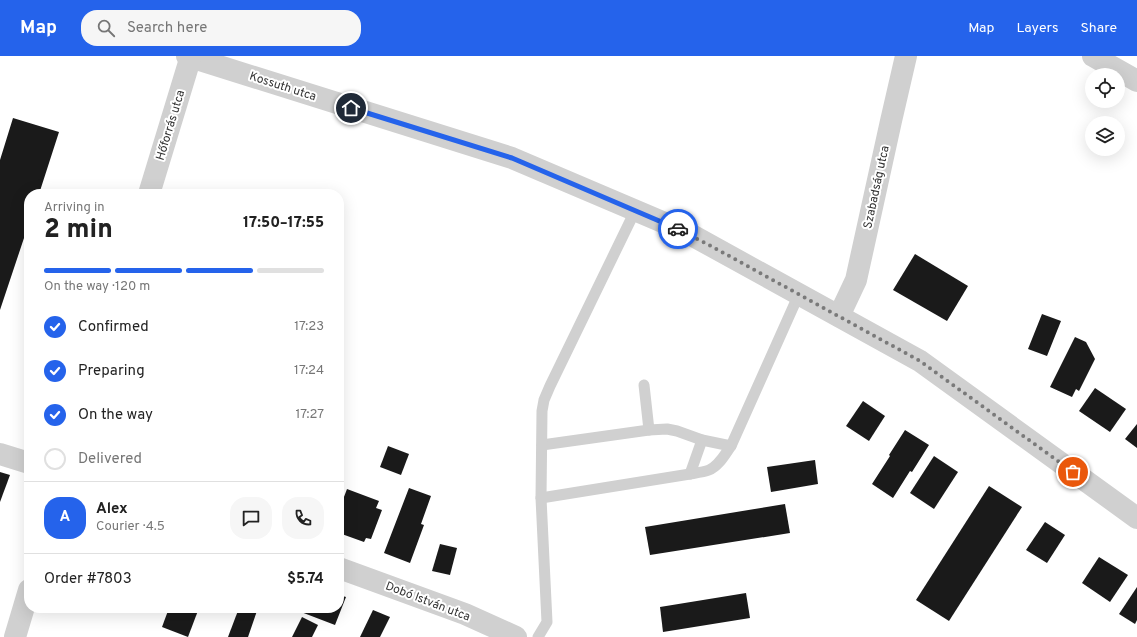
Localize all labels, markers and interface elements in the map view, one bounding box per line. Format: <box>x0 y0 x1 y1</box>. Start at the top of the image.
search box <box>81 10 361 46</box>
text: Map <box>20 16 57 40</box>
icon: search <box>95 17 117 39</box>
text: Search here <box>127 19 207 38</box>
text: Map <box>968 20 994 37</box>
text: Layers <box>1016 20 1058 37</box>
text: Share <box>1080 20 1117 37</box>
map controls <box>1085 68 1125 156</box>
button: locate <box>1085 68 1125 108</box>
street label: Kossuth utca <box>247 69 318 105</box>
street label: Hőforrás utca <box>153 88 189 162</box>
pin <box>334 91 368 125</box>
icon: home <box>340 97 362 119</box>
button: layers <box>1085 116 1125 156</box>
street label: Szabadság utca <box>860 144 894 230</box>
text: Arriving in <box>44 200 105 216</box>
courier <box>658 209 698 249</box>
text: 2 min <box>44 214 113 247</box>
text: 17:50–17:55 <box>243 214 324 233</box>
icon: car <box>667 218 689 240</box>
text: On the way · 120 m <box>44 279 150 295</box>
icon: check <box>44 316 66 338</box>
text: Confirmed <box>78 318 149 337</box>
text: 17:23 <box>294 319 324 335</box>
icon: check <box>44 360 66 382</box>
text: Preparing <box>78 362 145 381</box>
text: 17:24 <box>294 363 324 379</box>
icon: check <box>44 404 66 426</box>
text: On the way <box>78 406 153 425</box>
text: 17:27 <box>295 407 324 423</box>
text: Delivered <box>78 450 142 469</box>
pin <box>1056 455 1090 489</box>
icon: bag <box>1062 461 1084 483</box>
button: chat <box>230 497 272 539</box>
button: phone <box>282 497 324 539</box>
text: Alex <box>96 500 128 519</box>
text: A <box>60 508 70 527</box>
text: Courier · 4.5 <box>96 519 165 535</box>
text: Order #7803 <box>44 570 132 589</box>
text: $5.74 <box>287 570 324 589</box>
street label: Dobó István utca <box>383 578 472 625</box>

